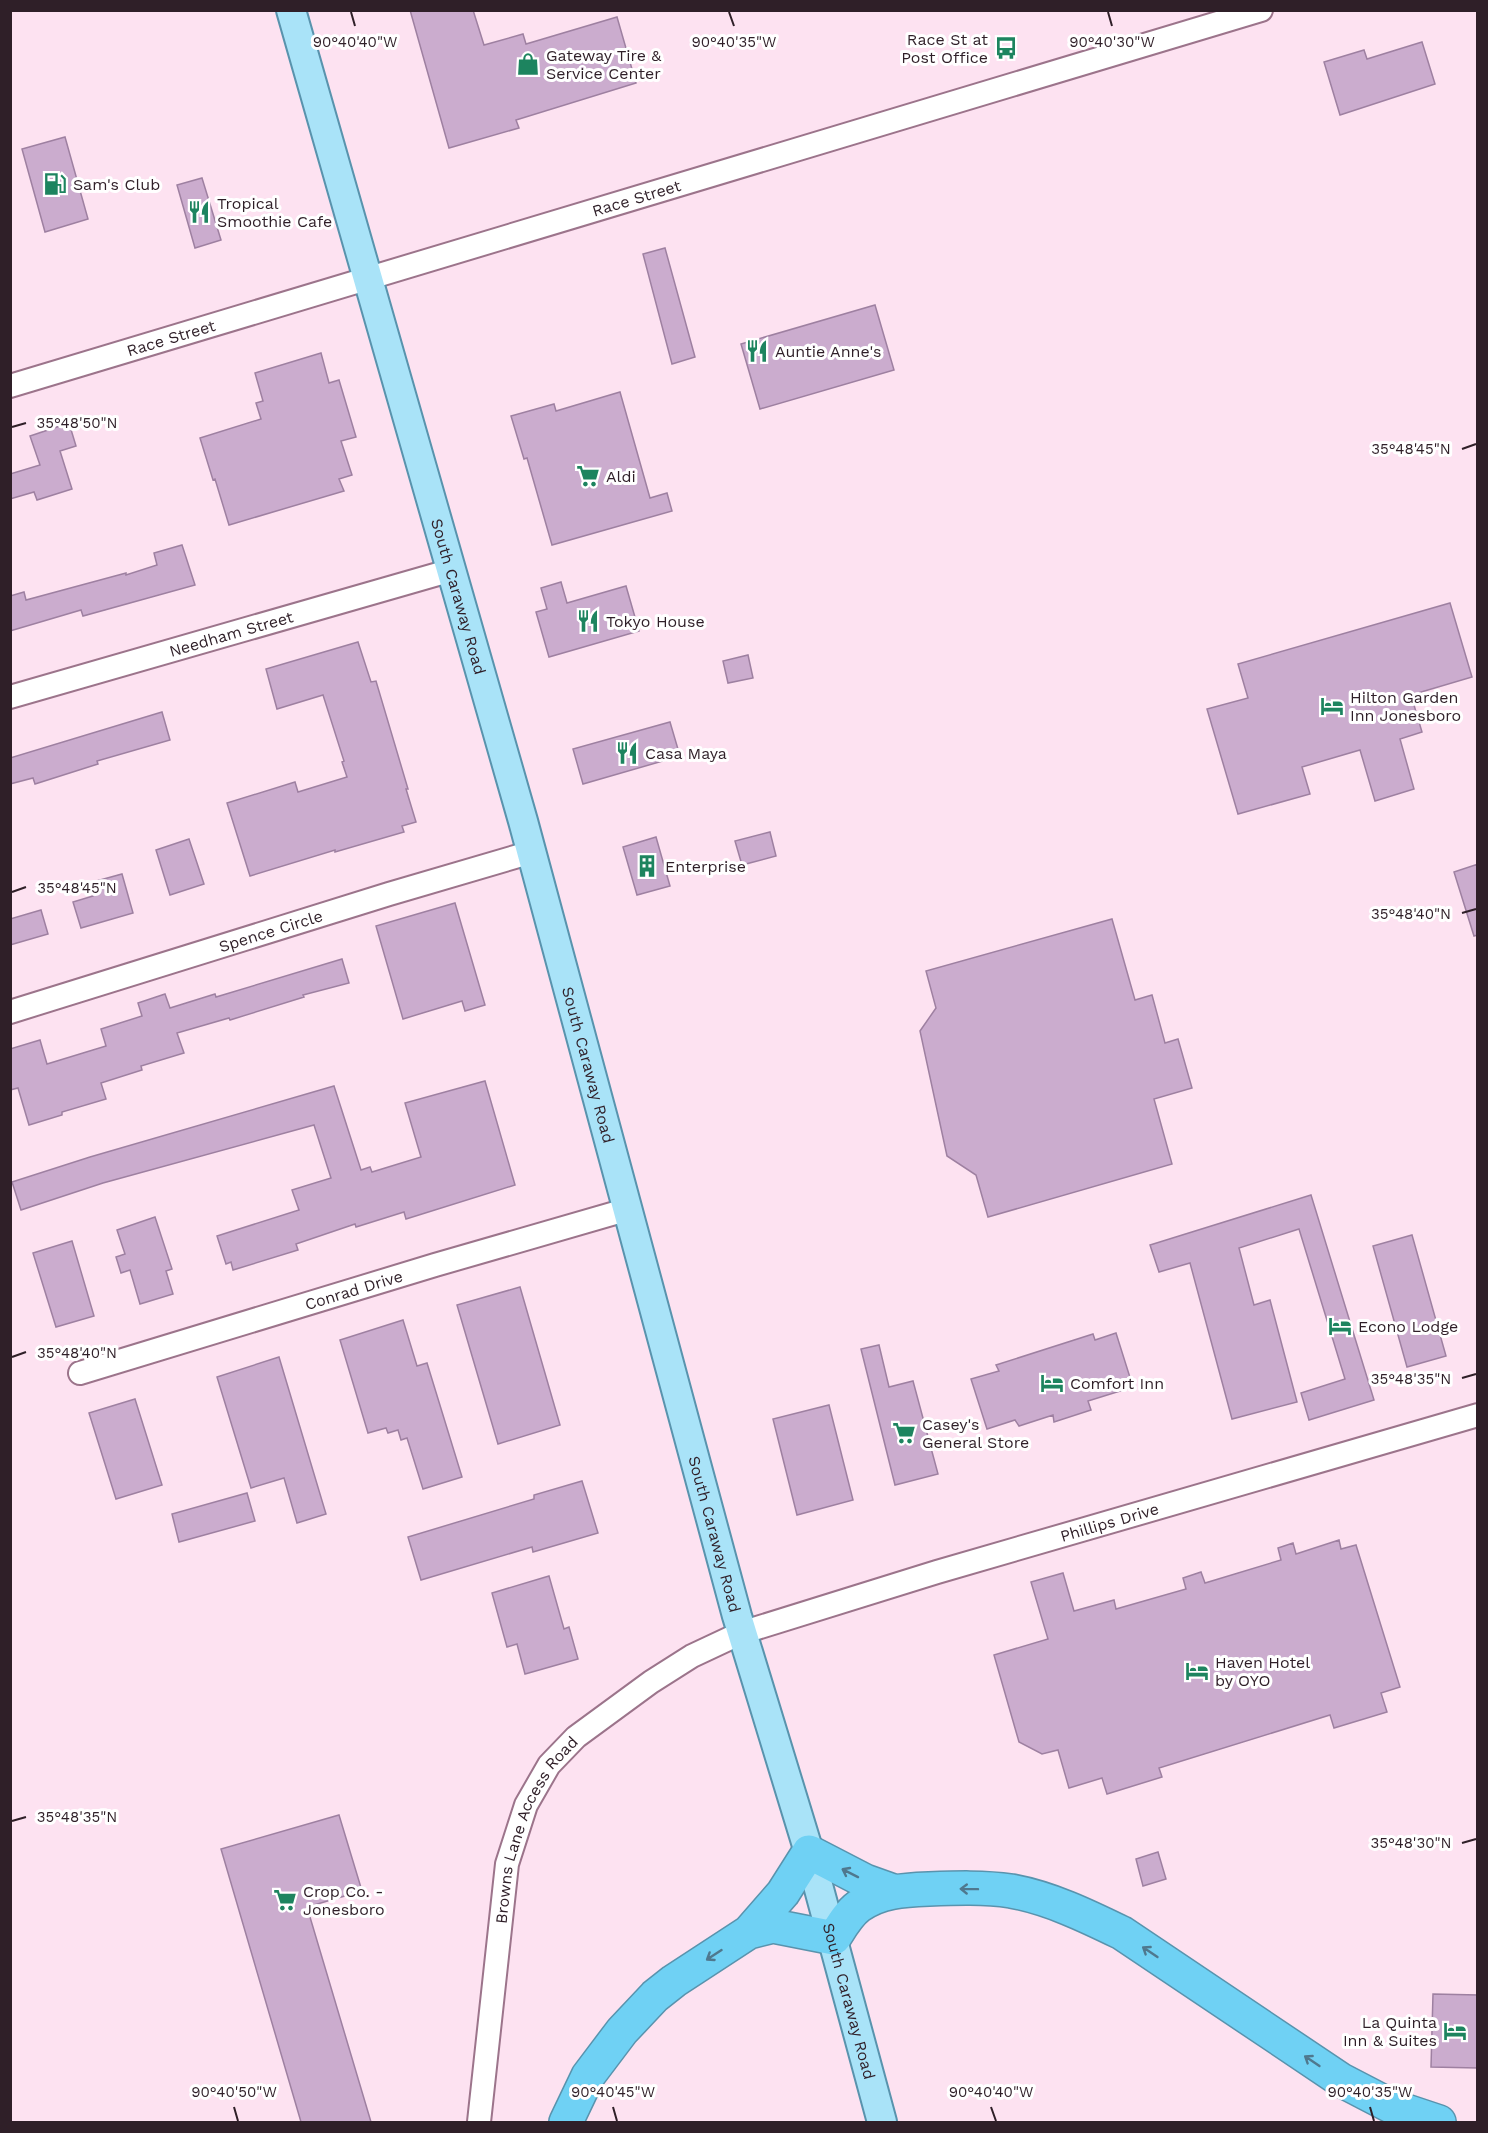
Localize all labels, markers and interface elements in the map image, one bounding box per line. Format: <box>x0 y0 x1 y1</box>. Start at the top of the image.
place label: Race St at Post Office <box>901 30 988 67</box>
text: 90°40'40"W <box>313 33 397 51</box>
text: 90°40'35"W <box>691 33 777 51</box>
text: 90°40'30"W <box>1069 33 1155 51</box>
bus stop icon: Race St at Post Office <box>993 35 1019 61</box>
place label: Gateway Tire & Service Center <box>546 46 662 83</box>
shop icon: Gateway Tire & Service Center <box>515 51 541 77</box>
fuel station icon: Sam's Club <box>42 171 68 197</box>
place label: Sam's Club <box>73 175 160 194</box>
street label: Race Street <box>590 176 683 221</box>
place label: Tropical Smoothie Cafe <box>217 194 332 231</box>
restaurant icon: Tropical Smoothie Cafe <box>186 199 212 225</box>
street label: Race Street <box>124 316 218 360</box>
restaurant icon: Auntie Anne's <box>744 338 770 364</box>
place label: Auntie Anne's <box>775 342 881 361</box>
text: 35°48'50"N <box>36 414 118 432</box>
text: 35°48'45"N <box>1371 440 1451 458</box>
supermarket icon: Aldi <box>575 463 601 489</box>
place label: Aldi <box>606 467 636 486</box>
street label: South Caraway Road <box>427 516 490 677</box>
street label: Needham Street <box>167 607 296 661</box>
restaurant icon: Tokyo House <box>575 608 601 634</box>
place label: Tokyo House <box>606 612 705 631</box>
place label: Hilton Garden Inn Jonesboro <box>1350 688 1461 725</box>
hotel icon: Hilton Garden Inn Jonesboro <box>1319 693 1345 719</box>
restaurant icon: Casa Maya <box>614 740 640 766</box>
place label: Casa Maya <box>645 744 727 763</box>
building icon: Enterprise <box>634 853 660 879</box>
place label: Enterprise <box>665 857 746 876</box>
text: 35°48'45"N <box>37 879 117 897</box>
text: 35°48'40"N <box>1371 905 1451 923</box>
street label: Spence Circle <box>217 906 325 956</box>
street label: South Caraway Road <box>558 985 618 1145</box>
street label: Conrad Drive <box>303 1266 405 1314</box>
hotel icon: Econo Lodge <box>1327 1313 1353 1339</box>
place label: Econo Lodge <box>1358 1317 1458 1336</box>
text: 35°48'40"N <box>37 1344 117 1362</box>
hotel icon: Comfort Inn <box>1039 1370 1065 1396</box>
text: 35°48'35"N <box>1371 1370 1451 1388</box>
place label: Comfort Inn <box>1070 1374 1164 1393</box>
place label: Casey's General Store <box>922 1415 1029 1452</box>
supermarket icon: Casey's General Store <box>891 1420 917 1446</box>
street label: South Caraway Road <box>684 1454 745 1615</box>
street label: Phillips Drive <box>1058 1499 1161 1546</box>
place label: Haven Hotel by OYO <box>1215 1653 1310 1690</box>
hotel icon: Haven Hotel by OYO <box>1184 1658 1210 1684</box>
street label: Browns Lane Access Road <box>492 1732 582 1925</box>
text: 35°48'35"N <box>37 1808 117 1826</box>
text: 35°48'30"N <box>1370 1834 1452 1852</box>
one-way arrow <box>842 1867 859 1879</box>
place label: Crop Co. - Jonesboro <box>303 1882 385 1919</box>
one-way arrow <box>959 1883 979 1894</box>
supermarket icon: Crop Co. - Jonesboro <box>272 1887 298 1913</box>
street label: South Caraway Road <box>819 1921 879 2082</box>
one-way arrow <box>1142 1945 1159 1957</box>
one-way arrow <box>706 1949 723 1961</box>
place label: La Quinta Inn & Suites <box>1343 2013 1437 2050</box>
hotel icon: La Quinta Inn & Suites <box>1442 2018 1468 2044</box>
one-way arrow <box>1303 2054 1320 2067</box>
text: 90°40'50"W <box>191 2083 277 2101</box>
text: 90°40'45"W <box>571 2083 655 2101</box>
text: 90°40'40"W <box>949 2083 1033 2101</box>
text: 90°40'35"W <box>1327 2083 1413 2101</box>

